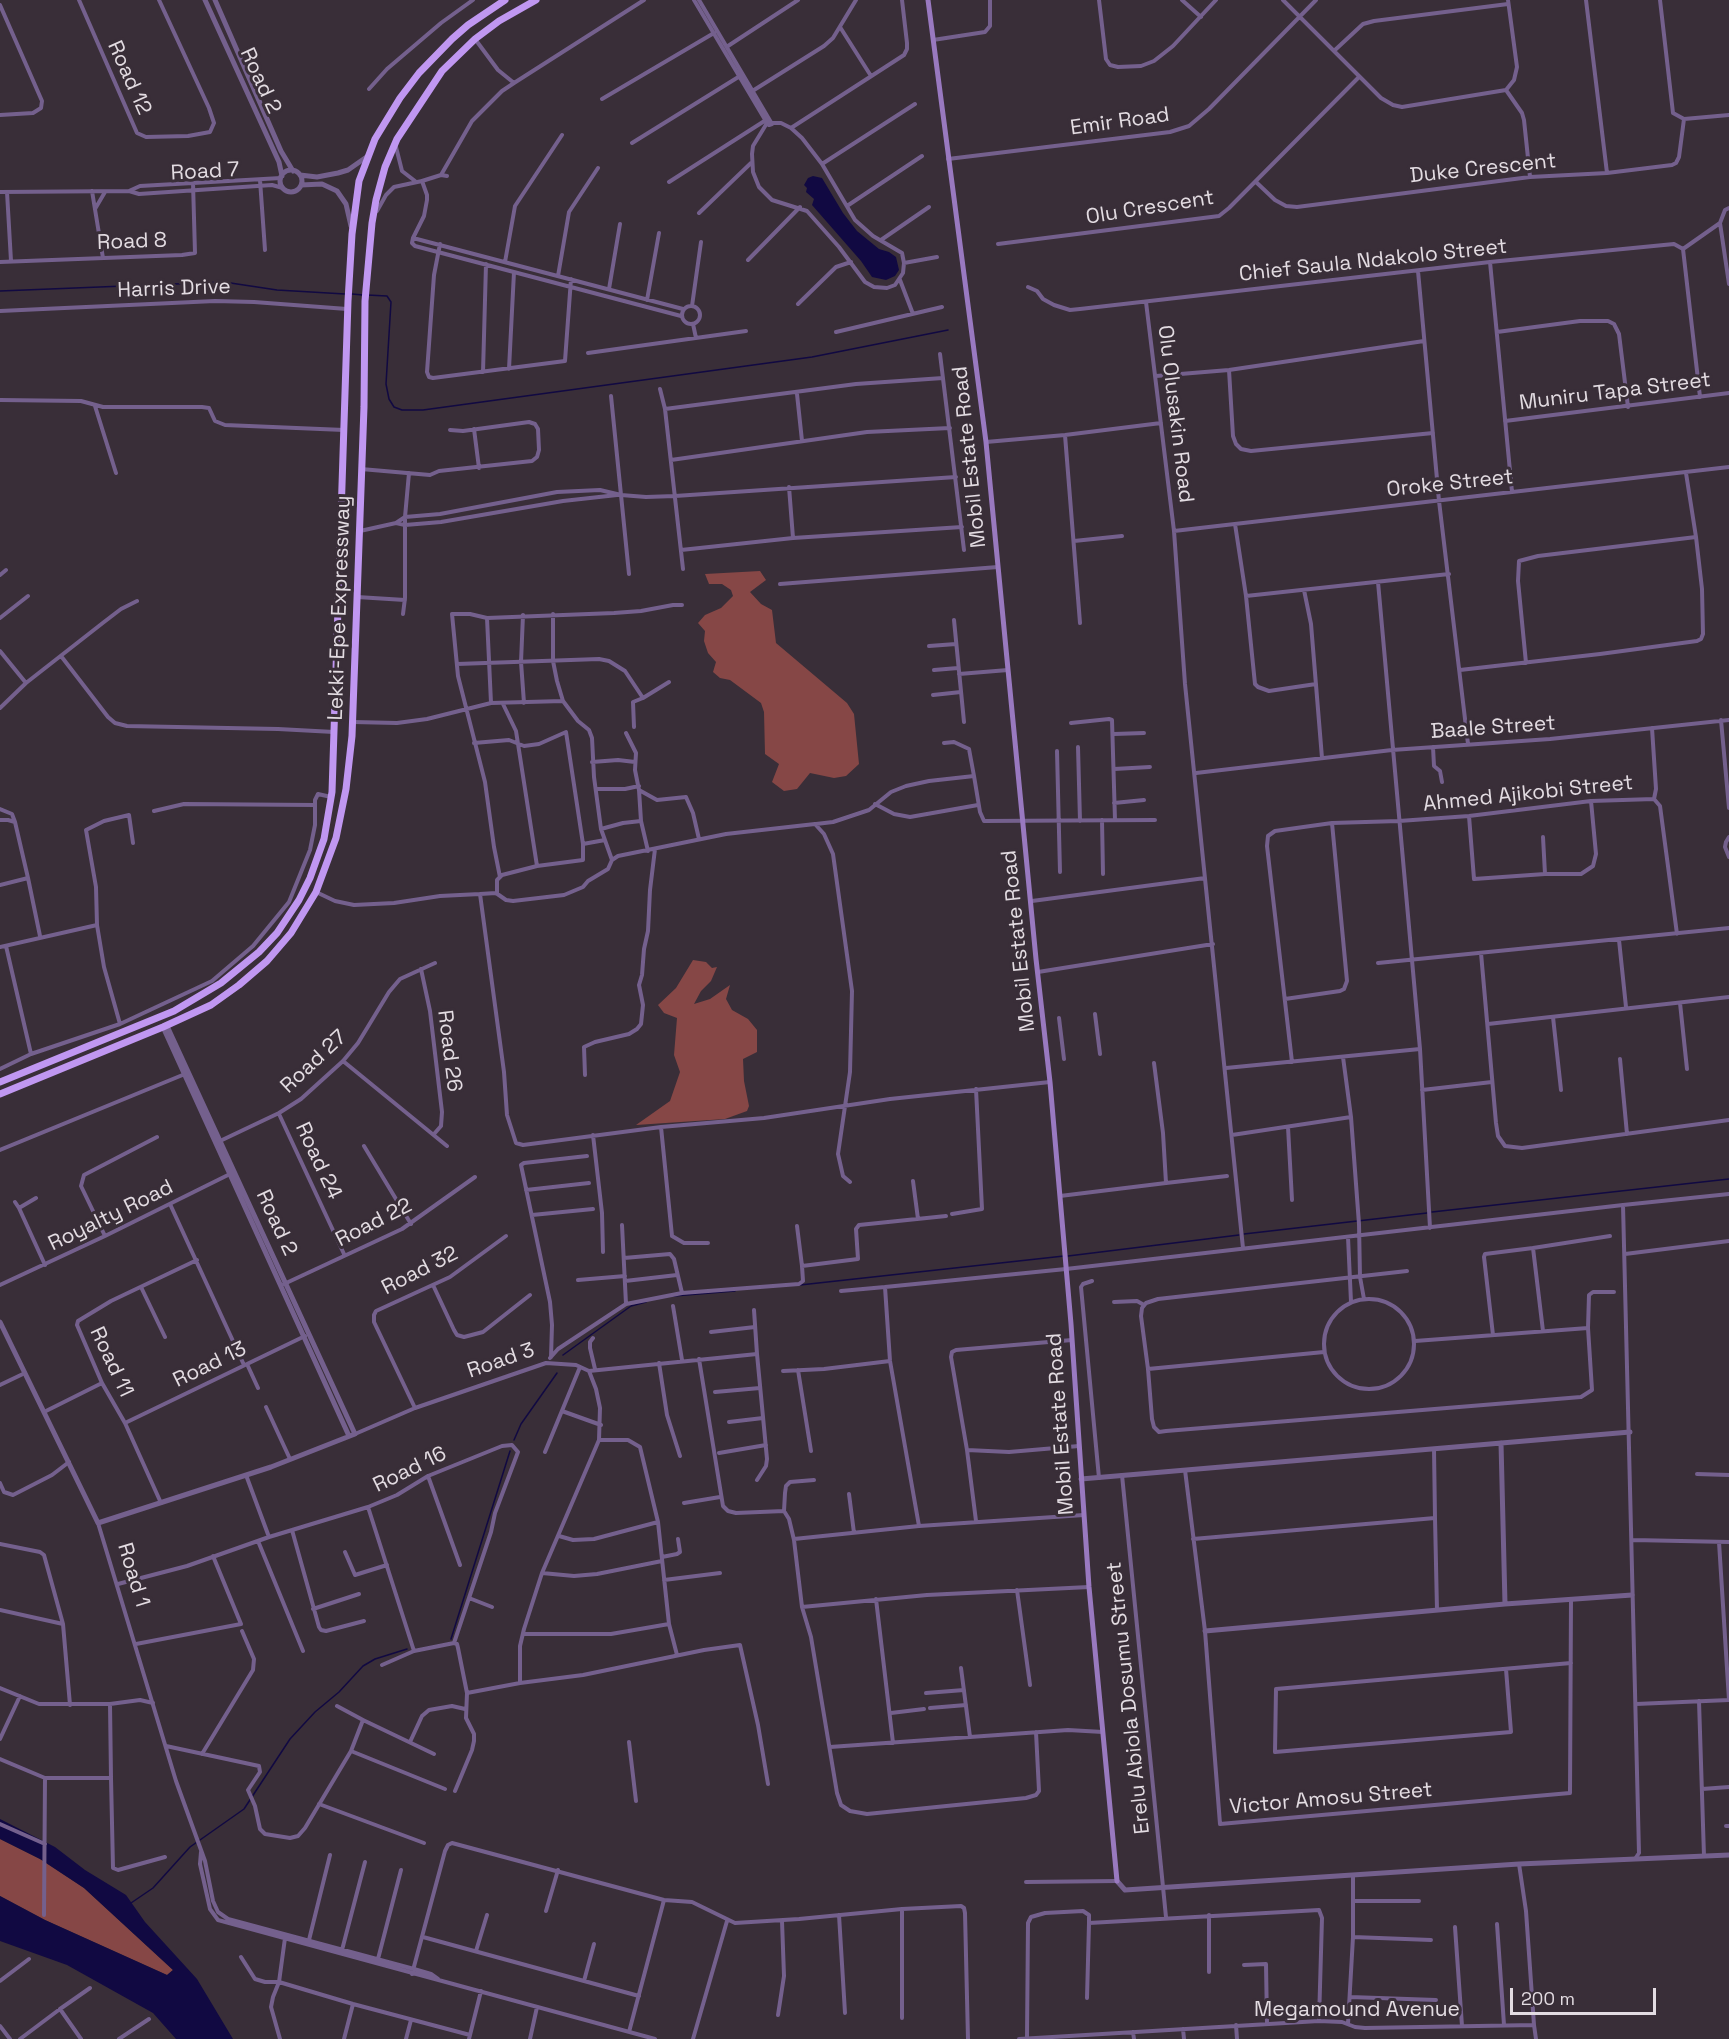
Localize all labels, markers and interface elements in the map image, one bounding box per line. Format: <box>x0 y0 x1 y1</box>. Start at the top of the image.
street label: Road 12 <box>102 37 156 119</box>
street label: Road 2 <box>234 44 286 118</box>
street label: Emir Road <box>1069 103 1171 141</box>
street label: Duke Crescent <box>1409 149 1557 189</box>
street label: Road 7 <box>170 158 240 186</box>
street label: Olu Crescent <box>1084 185 1216 231</box>
street label: Road 8 <box>97 228 167 256</box>
street label: Chief Saula Ndakolo Street <box>1238 234 1508 288</box>
street label: Harris Drive <box>117 274 231 304</box>
street label: Olu Olusakin Road <box>1152 324 1198 504</box>
street label: Mobil Estate Road <box>948 365 992 549</box>
street label: Muniru Tapa Street <box>1518 368 1712 416</box>
street label: Oroke Street <box>1385 465 1515 503</box>
street label: Lekki-Epe Expressway <box>323 495 357 721</box>
street label: Baale Street <box>1430 711 1556 745</box>
street label: Ahmed Ajikobi Street <box>1422 770 1634 818</box>
street label: Mobil Estate Road <box>997 849 1041 1033</box>
street label: Road 26 <box>431 1009 467 1093</box>
street label: Road 27 <box>276 1025 352 1099</box>
street label: Road 24 <box>289 1118 347 1204</box>
street label: Royalty Road <box>44 1175 178 1257</box>
street label: Road 2 <box>250 1186 302 1260</box>
street label: Road 22 <box>332 1193 416 1253</box>
street label: Road 32 <box>378 1241 462 1301</box>
street label: Road 11 <box>84 1323 138 1401</box>
street label: Mobil Estate Road <box>1042 1332 1080 1516</box>
street label: Road 13 <box>169 1336 251 1394</box>
street label: Road 3 <box>464 1338 538 1384</box>
street label: Road 16 <box>369 1441 451 1499</box>
street label: Road 1 <box>111 1540 155 1610</box>
street label: Erelu Abiola Dosumu Street <box>1102 1561 1156 1835</box>
street label: Victor Amosu Street <box>1228 1778 1434 1820</box>
scale bar <box>1513 1976 1658 2014</box>
text: 200 m <box>1521 1987 1575 2010</box>
street label: Megamound Avenue <box>1254 1997 1460 2023</box>

